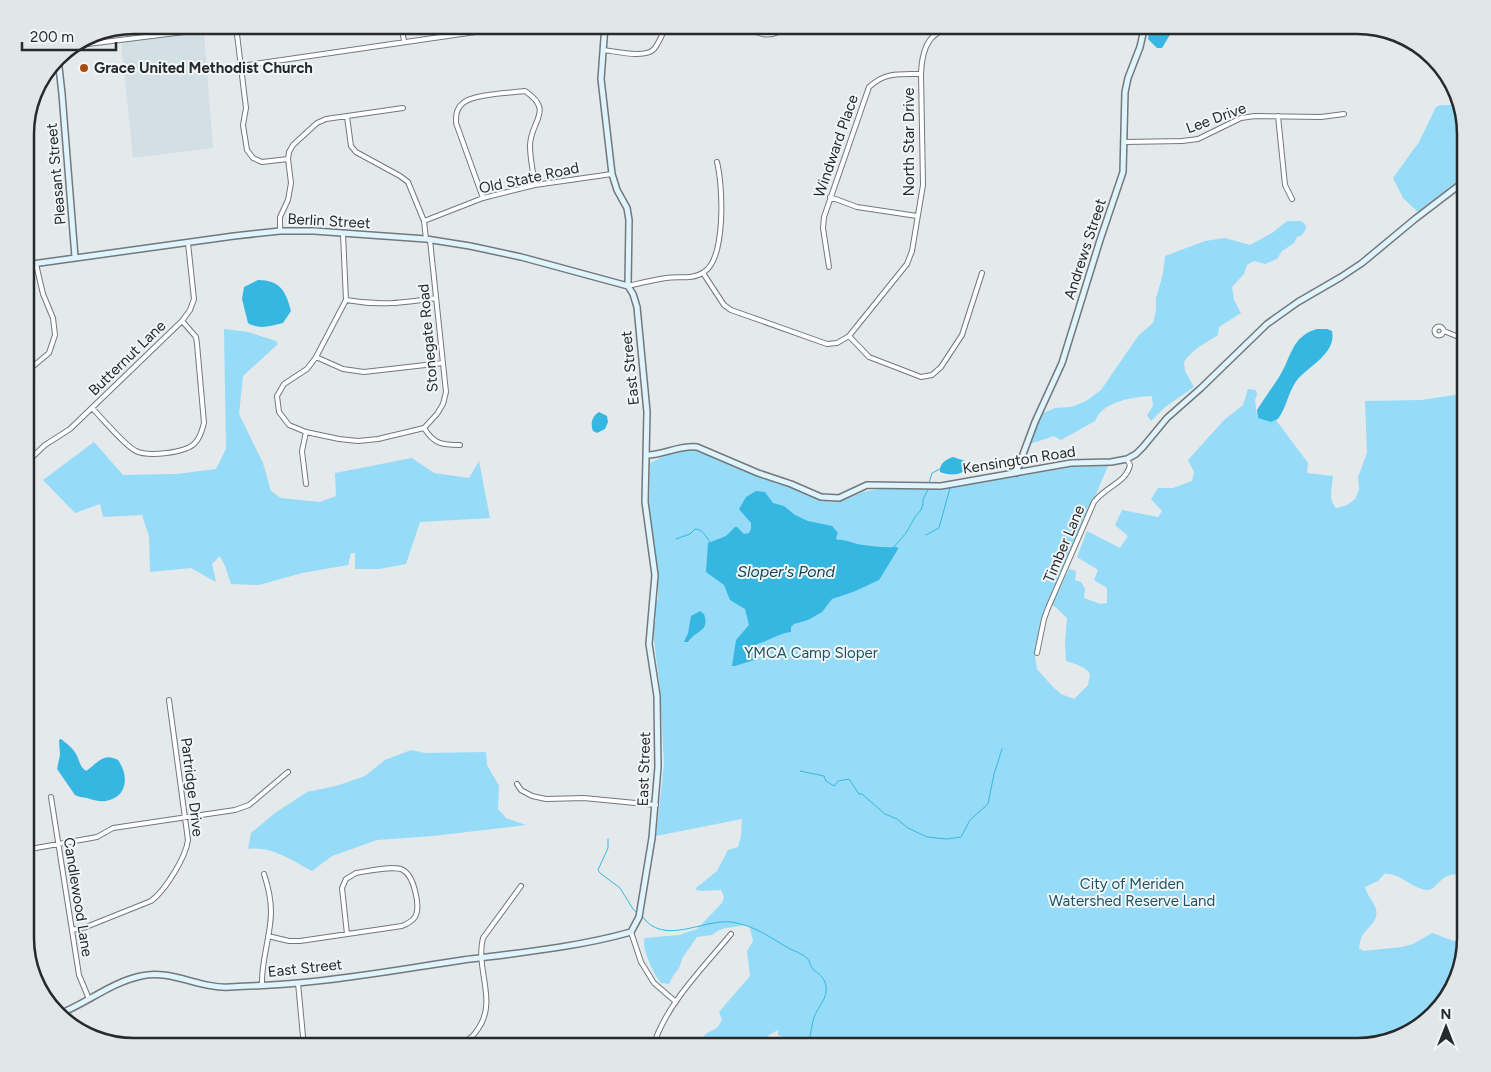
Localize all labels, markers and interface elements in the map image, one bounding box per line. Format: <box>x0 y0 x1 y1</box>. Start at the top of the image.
scale bar <box>22 20 116 52</box>
text: 200 m <box>30 28 74 46</box>
place label: Grace United Methodist Church <box>94 59 313 77</box>
marker: Grace United Methodist Church <box>78 62 90 74</box>
street label: North Star Drive <box>900 87 918 197</box>
street label: Windward Place <box>810 92 862 200</box>
street label: Lee Drive <box>1184 99 1248 137</box>
street label: Pleasant Street <box>43 122 69 226</box>
street label: Old State Road <box>477 159 581 197</box>
street label: Andrews Street <box>1060 196 1110 302</box>
street label: Berlin Street <box>287 210 371 232</box>
street label: Stonegate Road <box>414 283 442 393</box>
street label: Butternut Lane <box>85 317 169 399</box>
street label: East Street <box>617 329 643 406</box>
street label: Kensington Road <box>961 442 1077 478</box>
street label: Timber Lane <box>1040 503 1088 585</box>
water label: Sloper's Pond <box>737 562 835 581</box>
park label: YMCA Camp Sloper <box>744 644 878 662</box>
street label: East Street <box>634 731 654 807</box>
street label: Partridge Drive <box>177 736 207 838</box>
street label: Candlewood Lane <box>60 836 96 958</box>
park label: City of Meriden Watershed Reserve Land <box>1049 875 1215 910</box>
street label: East Street <box>267 955 344 981</box>
north arrow <box>1421 1002 1471 1052</box>
text: N <box>1441 1006 1451 1023</box>

